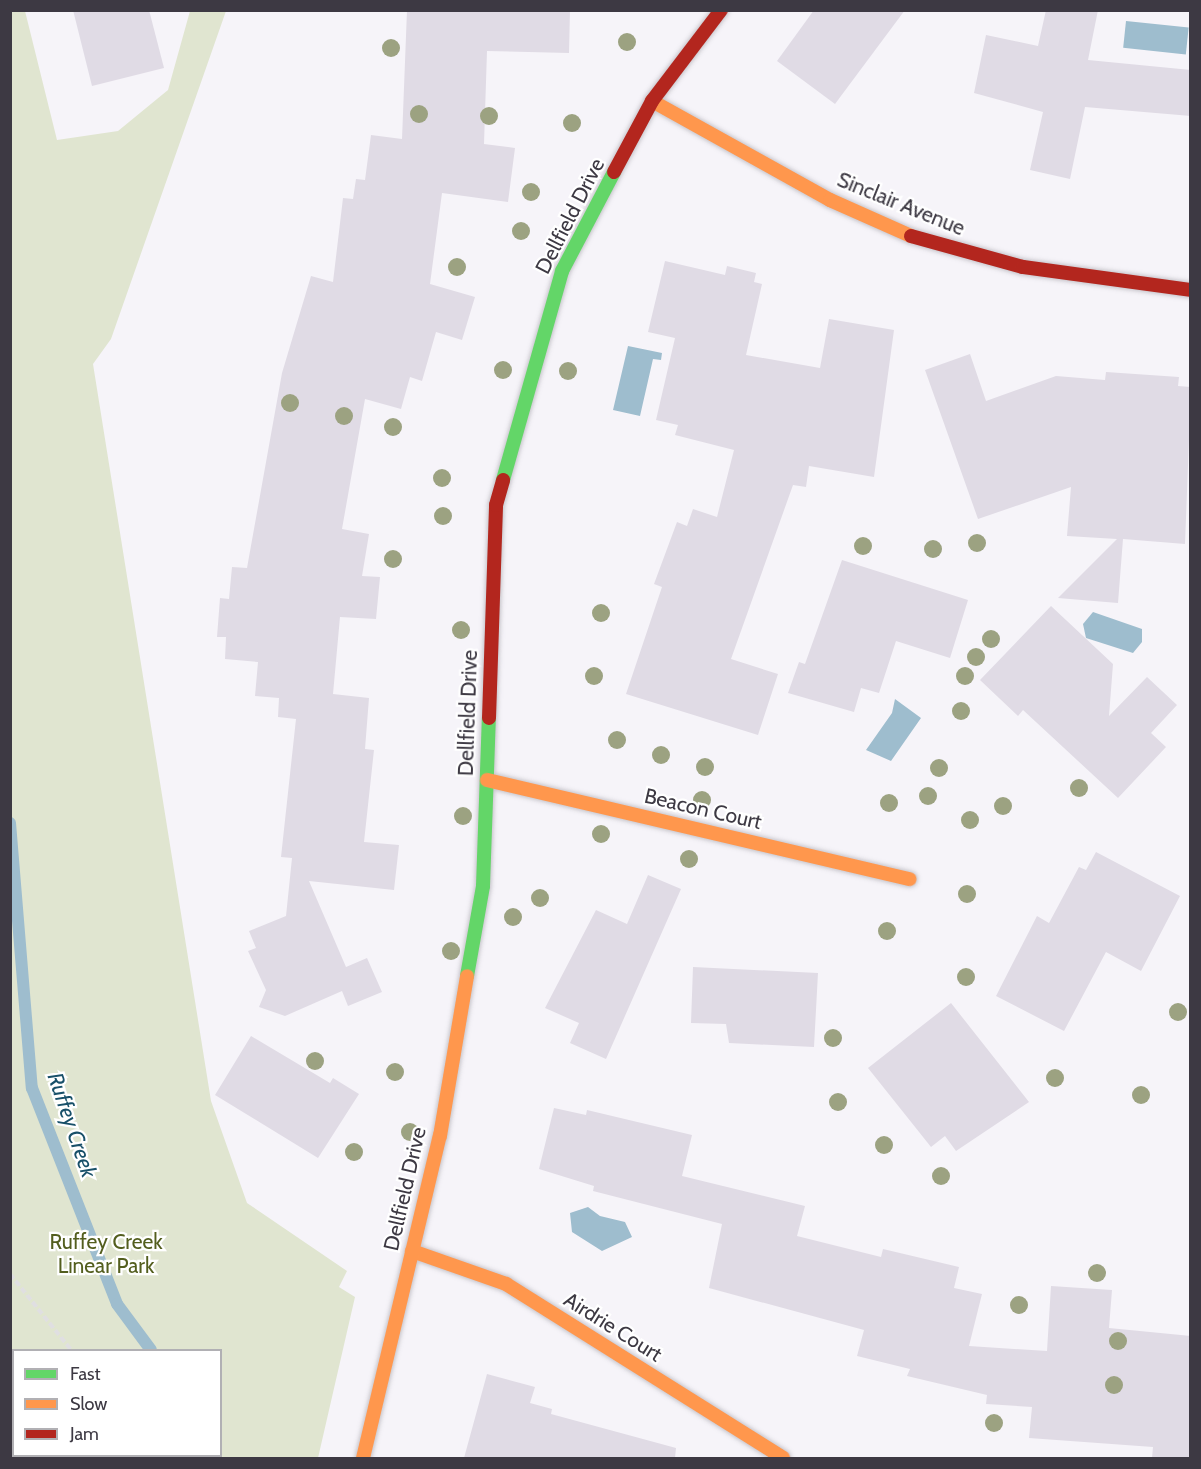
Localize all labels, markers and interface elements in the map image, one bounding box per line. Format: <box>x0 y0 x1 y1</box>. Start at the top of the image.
street label: Dellfield Drive <box>530 154 610 278</box>
street label: Sinclair Avenue <box>834 167 968 241</box>
street label: Dellfield Drive <box>453 649 483 777</box>
street label: Beacon Court <box>642 783 764 835</box>
water label: Ruffey Creek <box>42 1069 102 1181</box>
street label: Dellfield Drive <box>379 1125 431 1253</box>
park label: Ruffey Creek Linear Park <box>49 1229 163 1279</box>
street label: Airdrie Court <box>559 1287 667 1367</box>
legend <box>12 1349 222 1457</box>
text: Fast <box>70 1363 101 1385</box>
text: Slow <box>70 1393 107 1415</box>
text: Jam <box>70 1423 99 1445</box>

